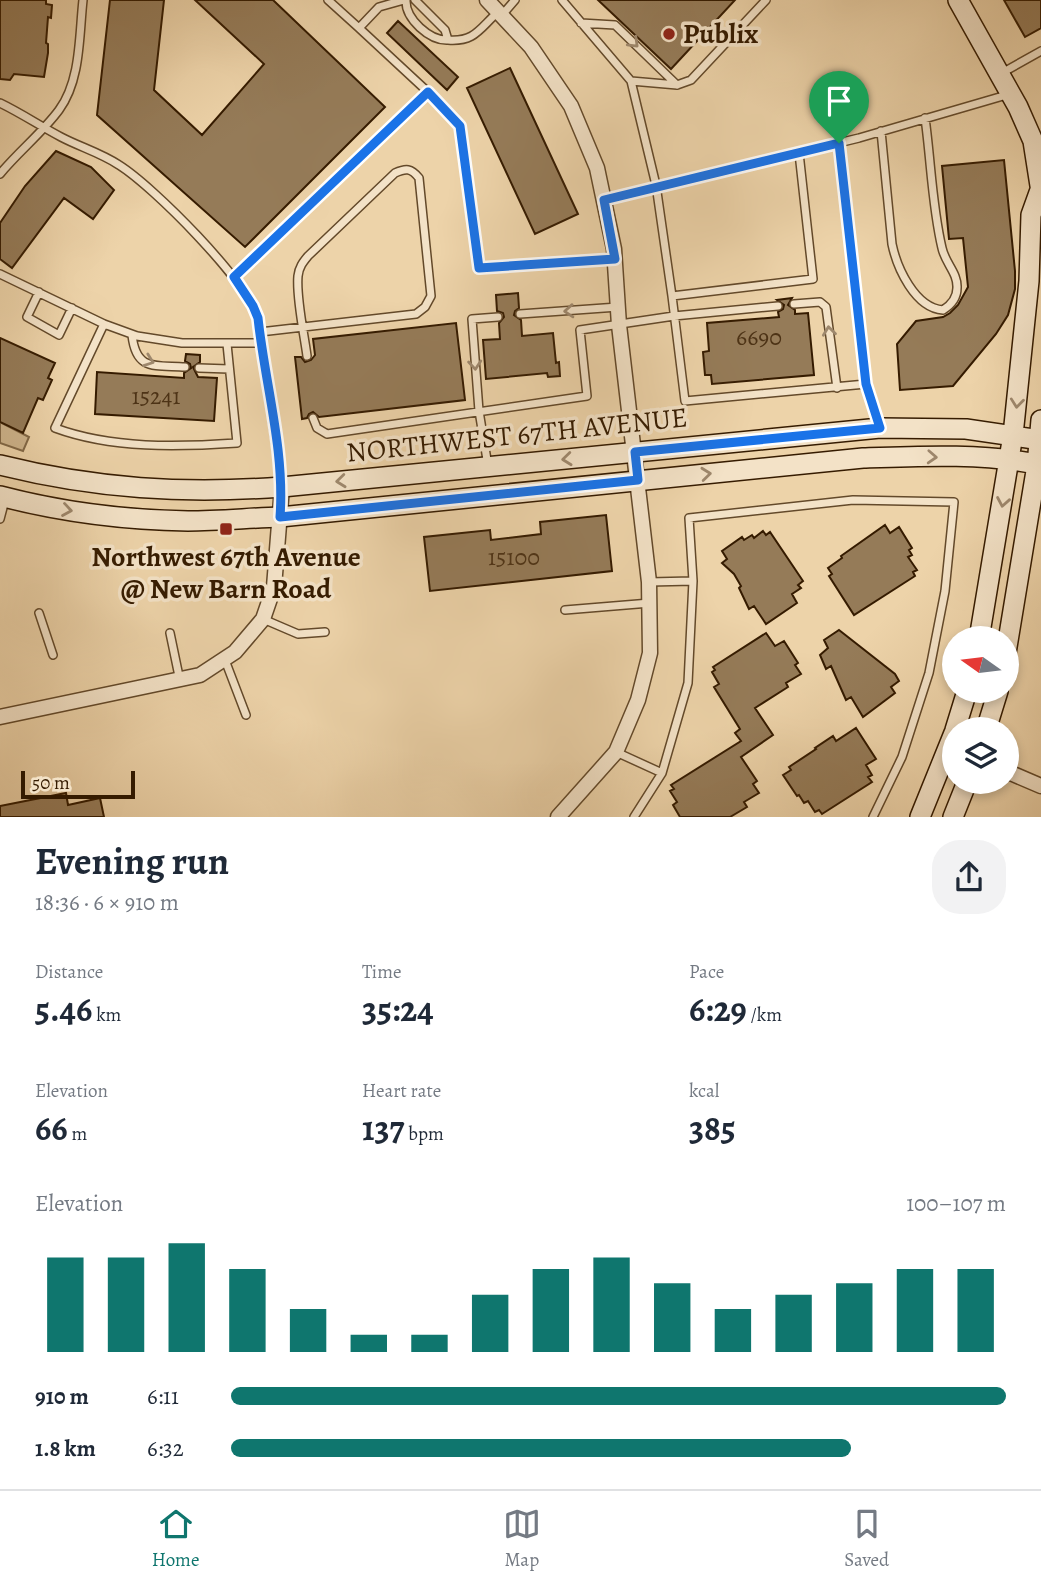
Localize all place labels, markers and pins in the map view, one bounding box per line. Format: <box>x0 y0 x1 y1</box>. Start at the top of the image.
place label: Publix <box>683 15 758 53</box>
marker: Publix <box>661 26 677 42</box>
pin <box>809 71 869 143</box>
marker: Northwest 67th Avenue @ New Barn Road <box>218 521 234 537</box>
place label: Northwest 67th Avenue @ New Barn Road <box>91 538 361 608</box>

